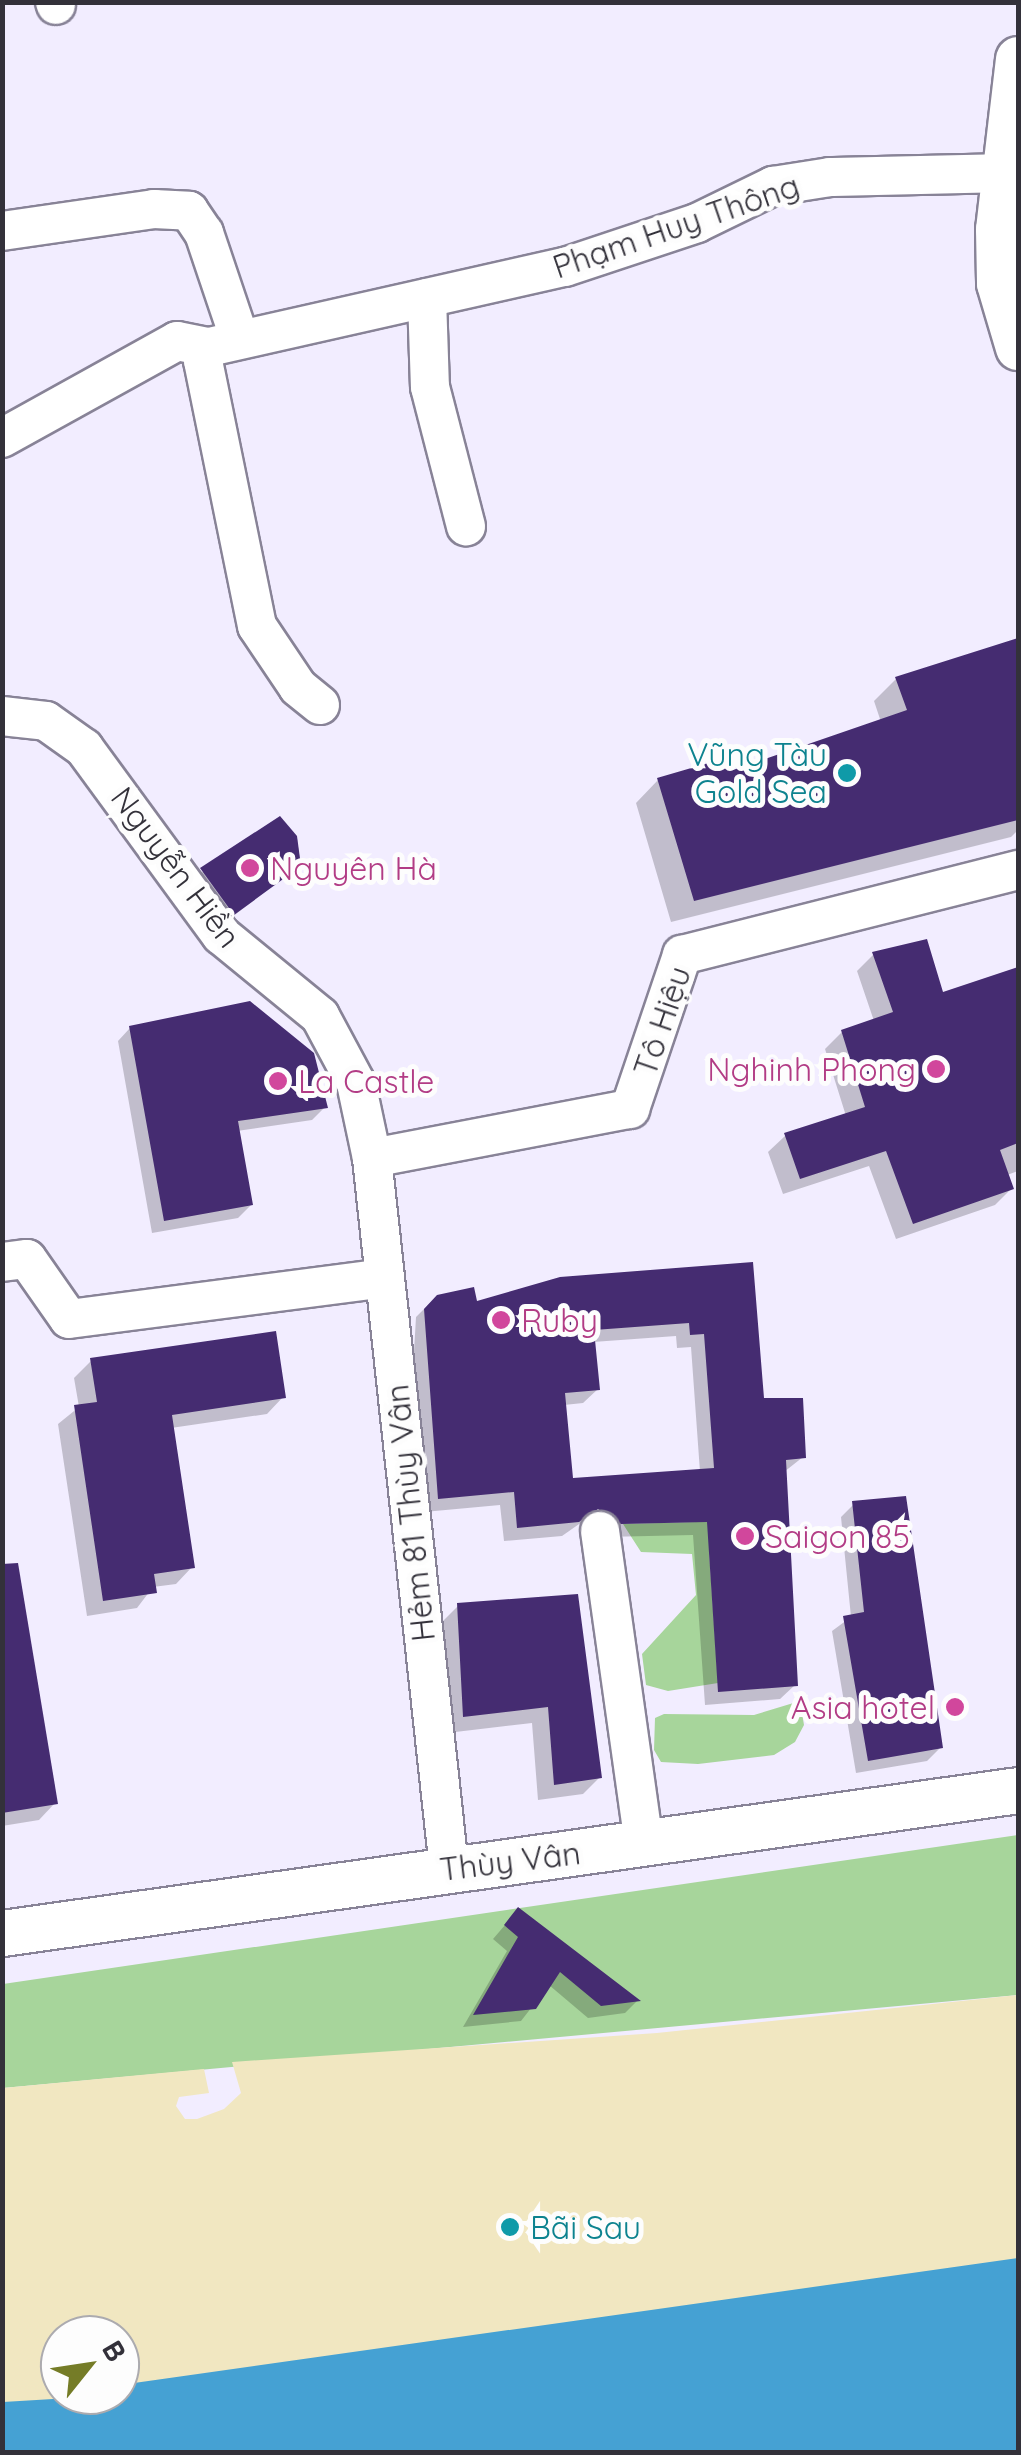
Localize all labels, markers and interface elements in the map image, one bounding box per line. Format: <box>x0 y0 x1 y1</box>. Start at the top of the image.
street label: Phạm Huy Thông <box>548 166 804 286</box>
place label: Vũng Tàu Gold Sea <box>687 736 827 811</box>
marker: Vũng Tàu Gold Sea <box>836 762 858 784</box>
street label: Nguyễn Hiền <box>103 779 249 955</box>
place label: Nguyên Hà <box>270 849 437 887</box>
marker: Nguyên Hà <box>239 857 261 879</box>
street label: Tô Hiệu <box>625 961 699 1081</box>
place label: Nghinh Phong <box>707 1050 916 1088</box>
marker: Nghinh Phong <box>925 1058 947 1080</box>
place label: La Castle <box>298 1062 434 1100</box>
marker: La Castle <box>267 1070 289 1092</box>
place label: Ruby <box>521 1301 598 1339</box>
marker: Ruby <box>490 1309 512 1331</box>
street label: Hẻm 81 Thùy Vân <box>377 1383 443 1643</box>
place label: Saigon 85 <box>765 1517 910 1555</box>
marker: Saigon 85 <box>734 1525 756 1547</box>
place label: Asia hotel <box>791 1688 935 1726</box>
marker: Asia hotel <box>944 1696 966 1718</box>
street label: Thùy Vân <box>437 1833 583 1889</box>
place label: Bãi Sau <box>530 2208 641 2246</box>
marker: Bãi Sau <box>499 2216 521 2238</box>
north arrow <box>40 2315 140 2415</box>
text: B <box>95 2334 134 2367</box>

